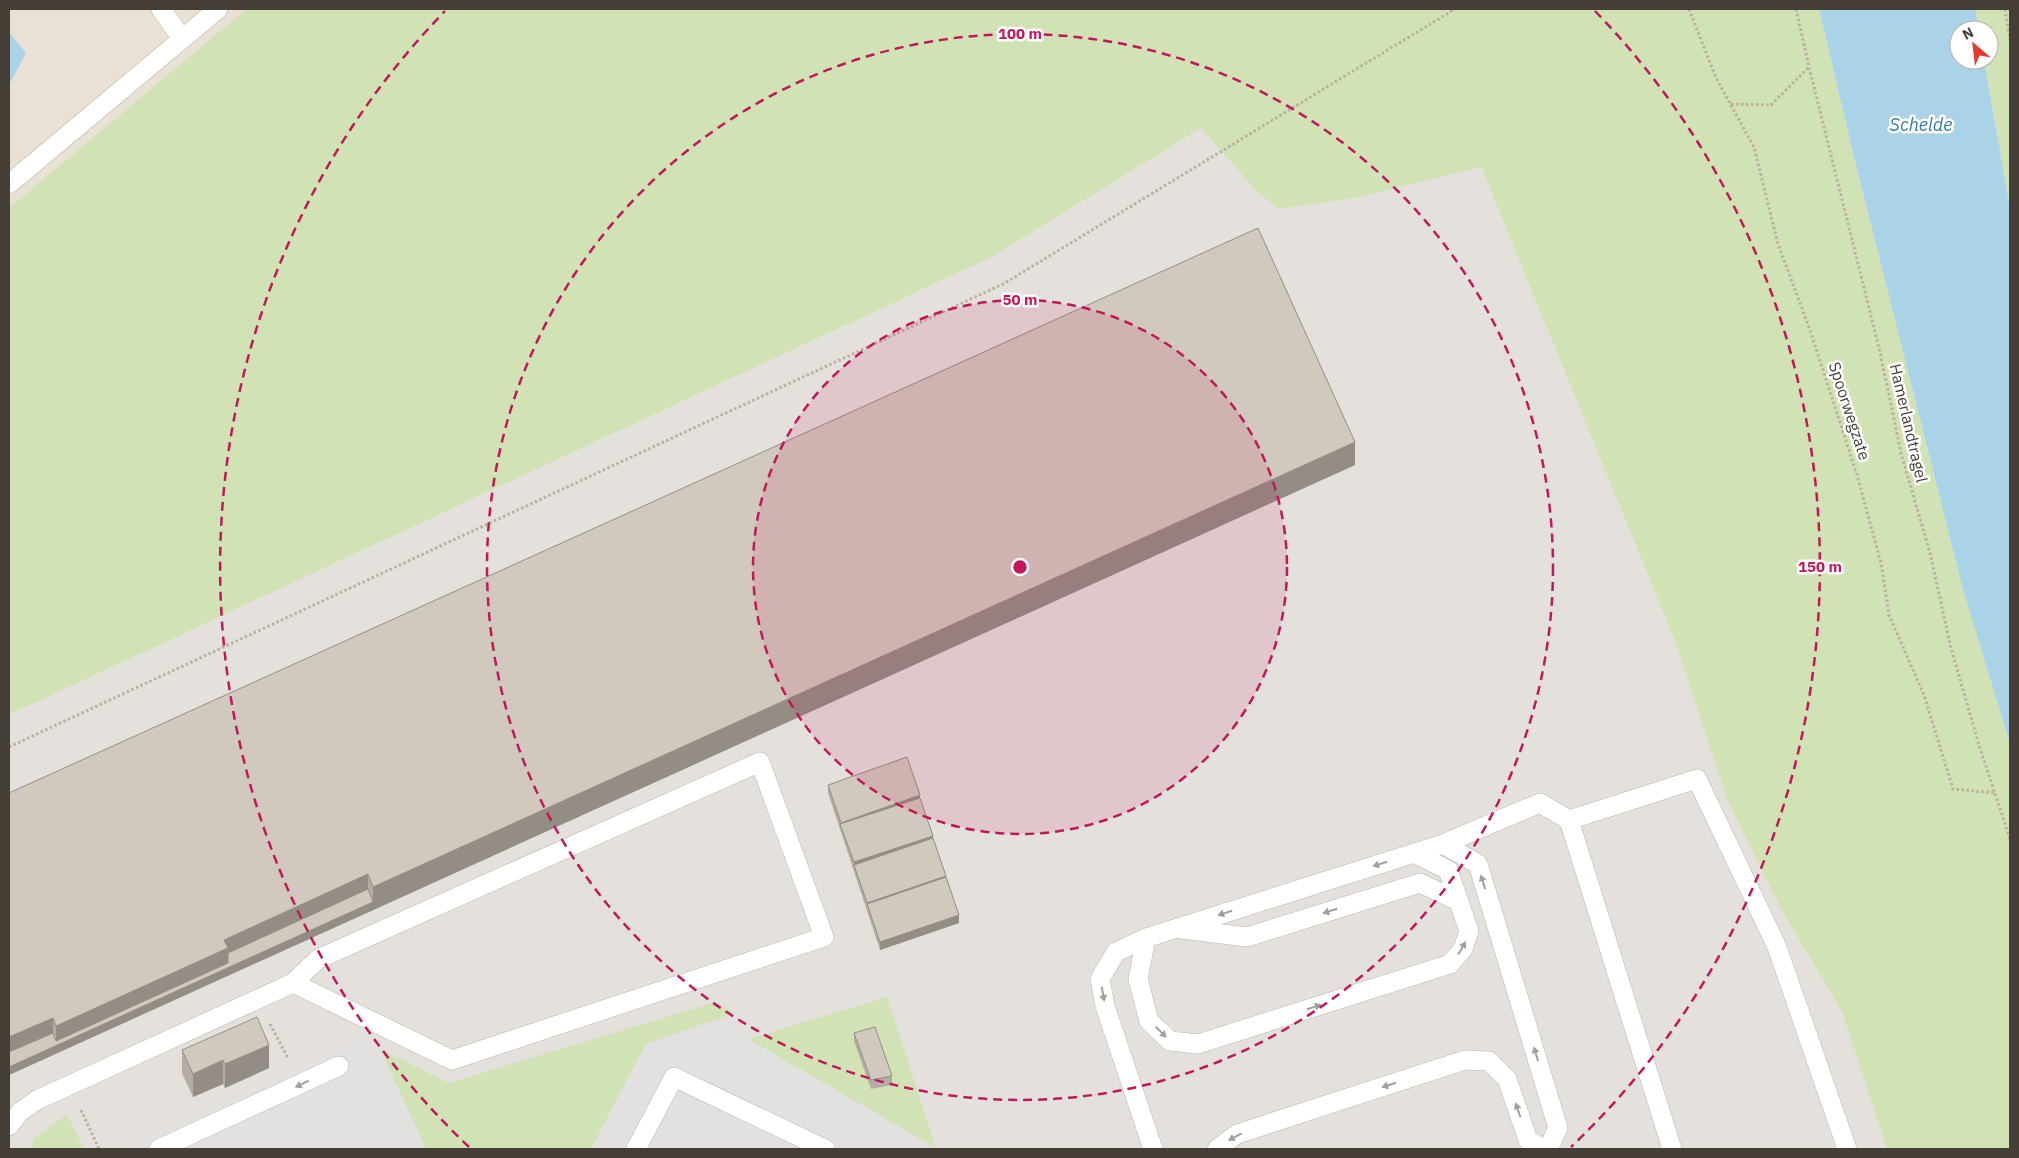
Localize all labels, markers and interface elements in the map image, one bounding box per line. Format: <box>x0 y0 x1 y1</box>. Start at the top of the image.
north arrow <box>1949 20 1999 70</box>
text: N <box>1959 23 1977 44</box>
text: 100 m <box>998 24 1042 43</box>
water label: Schelde <box>1890 113 1952 136</box>
text: 50 m <box>1003 290 1037 309</box>
street label: Spoorwegzate <box>1825 359 1875 463</box>
street label: Hamerlandtragel <box>1886 362 1932 484</box>
text: 150 m <box>1798 557 1842 576</box>
centre of rings <box>1011 558 1029 576</box>
one-way arrow <box>1373 861 1388 868</box>
one-way arrow <box>1479 874 1487 889</box>
one-way arrow <box>1323 908 1338 916</box>
one-way arrow <box>1218 910 1233 917</box>
one-way arrow <box>1457 942 1466 955</box>
one-way arrow <box>1099 986 1107 1002</box>
one-way arrow <box>1307 1003 1322 1011</box>
one-way arrow <box>1155 1026 1167 1038</box>
one-way arrow <box>1531 1046 1539 1061</box>
one-way arrow <box>294 1080 309 1088</box>
one-way arrow <box>1381 1081 1396 1089</box>
one-way arrow <box>1514 1103 1521 1118</box>
one-way arrow <box>1228 1133 1242 1141</box>

